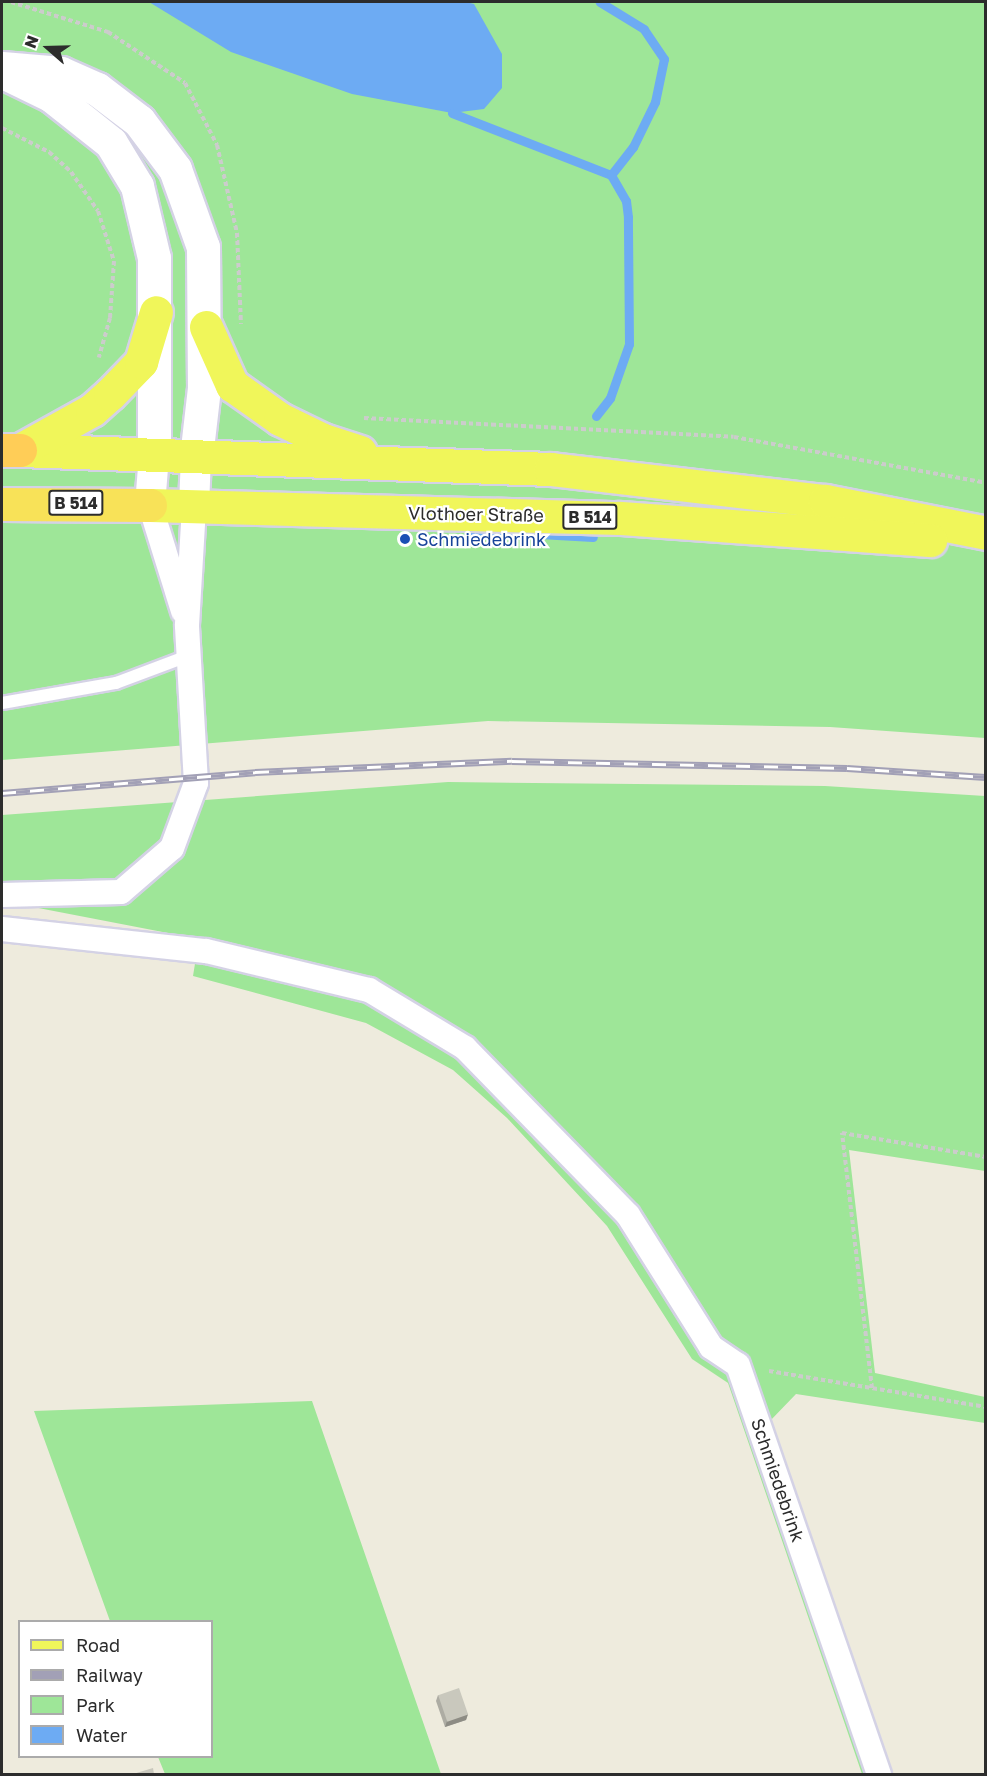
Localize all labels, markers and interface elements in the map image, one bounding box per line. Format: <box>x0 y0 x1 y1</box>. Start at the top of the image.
north arrow <box>18 18 78 78</box>
text: N <box>20 33 43 51</box>
road number: B 514 <box>48 490 104 516</box>
street label: Vlothoer Straße <box>408 502 544 526</box>
road number: B 514 <box>562 504 618 530</box>
place label: Schmiedebrink <box>417 528 546 550</box>
marker: Schmiedebrink <box>398 532 412 546</box>
street label: Schmiedebrink <box>747 1415 809 1545</box>
legend <box>18 1620 213 1758</box>
text: Road <box>76 1634 120 1656</box>
text: Railway <box>76 1664 143 1686</box>
text: Park <box>76 1694 115 1716</box>
text: Water <box>76 1724 127 1746</box>

